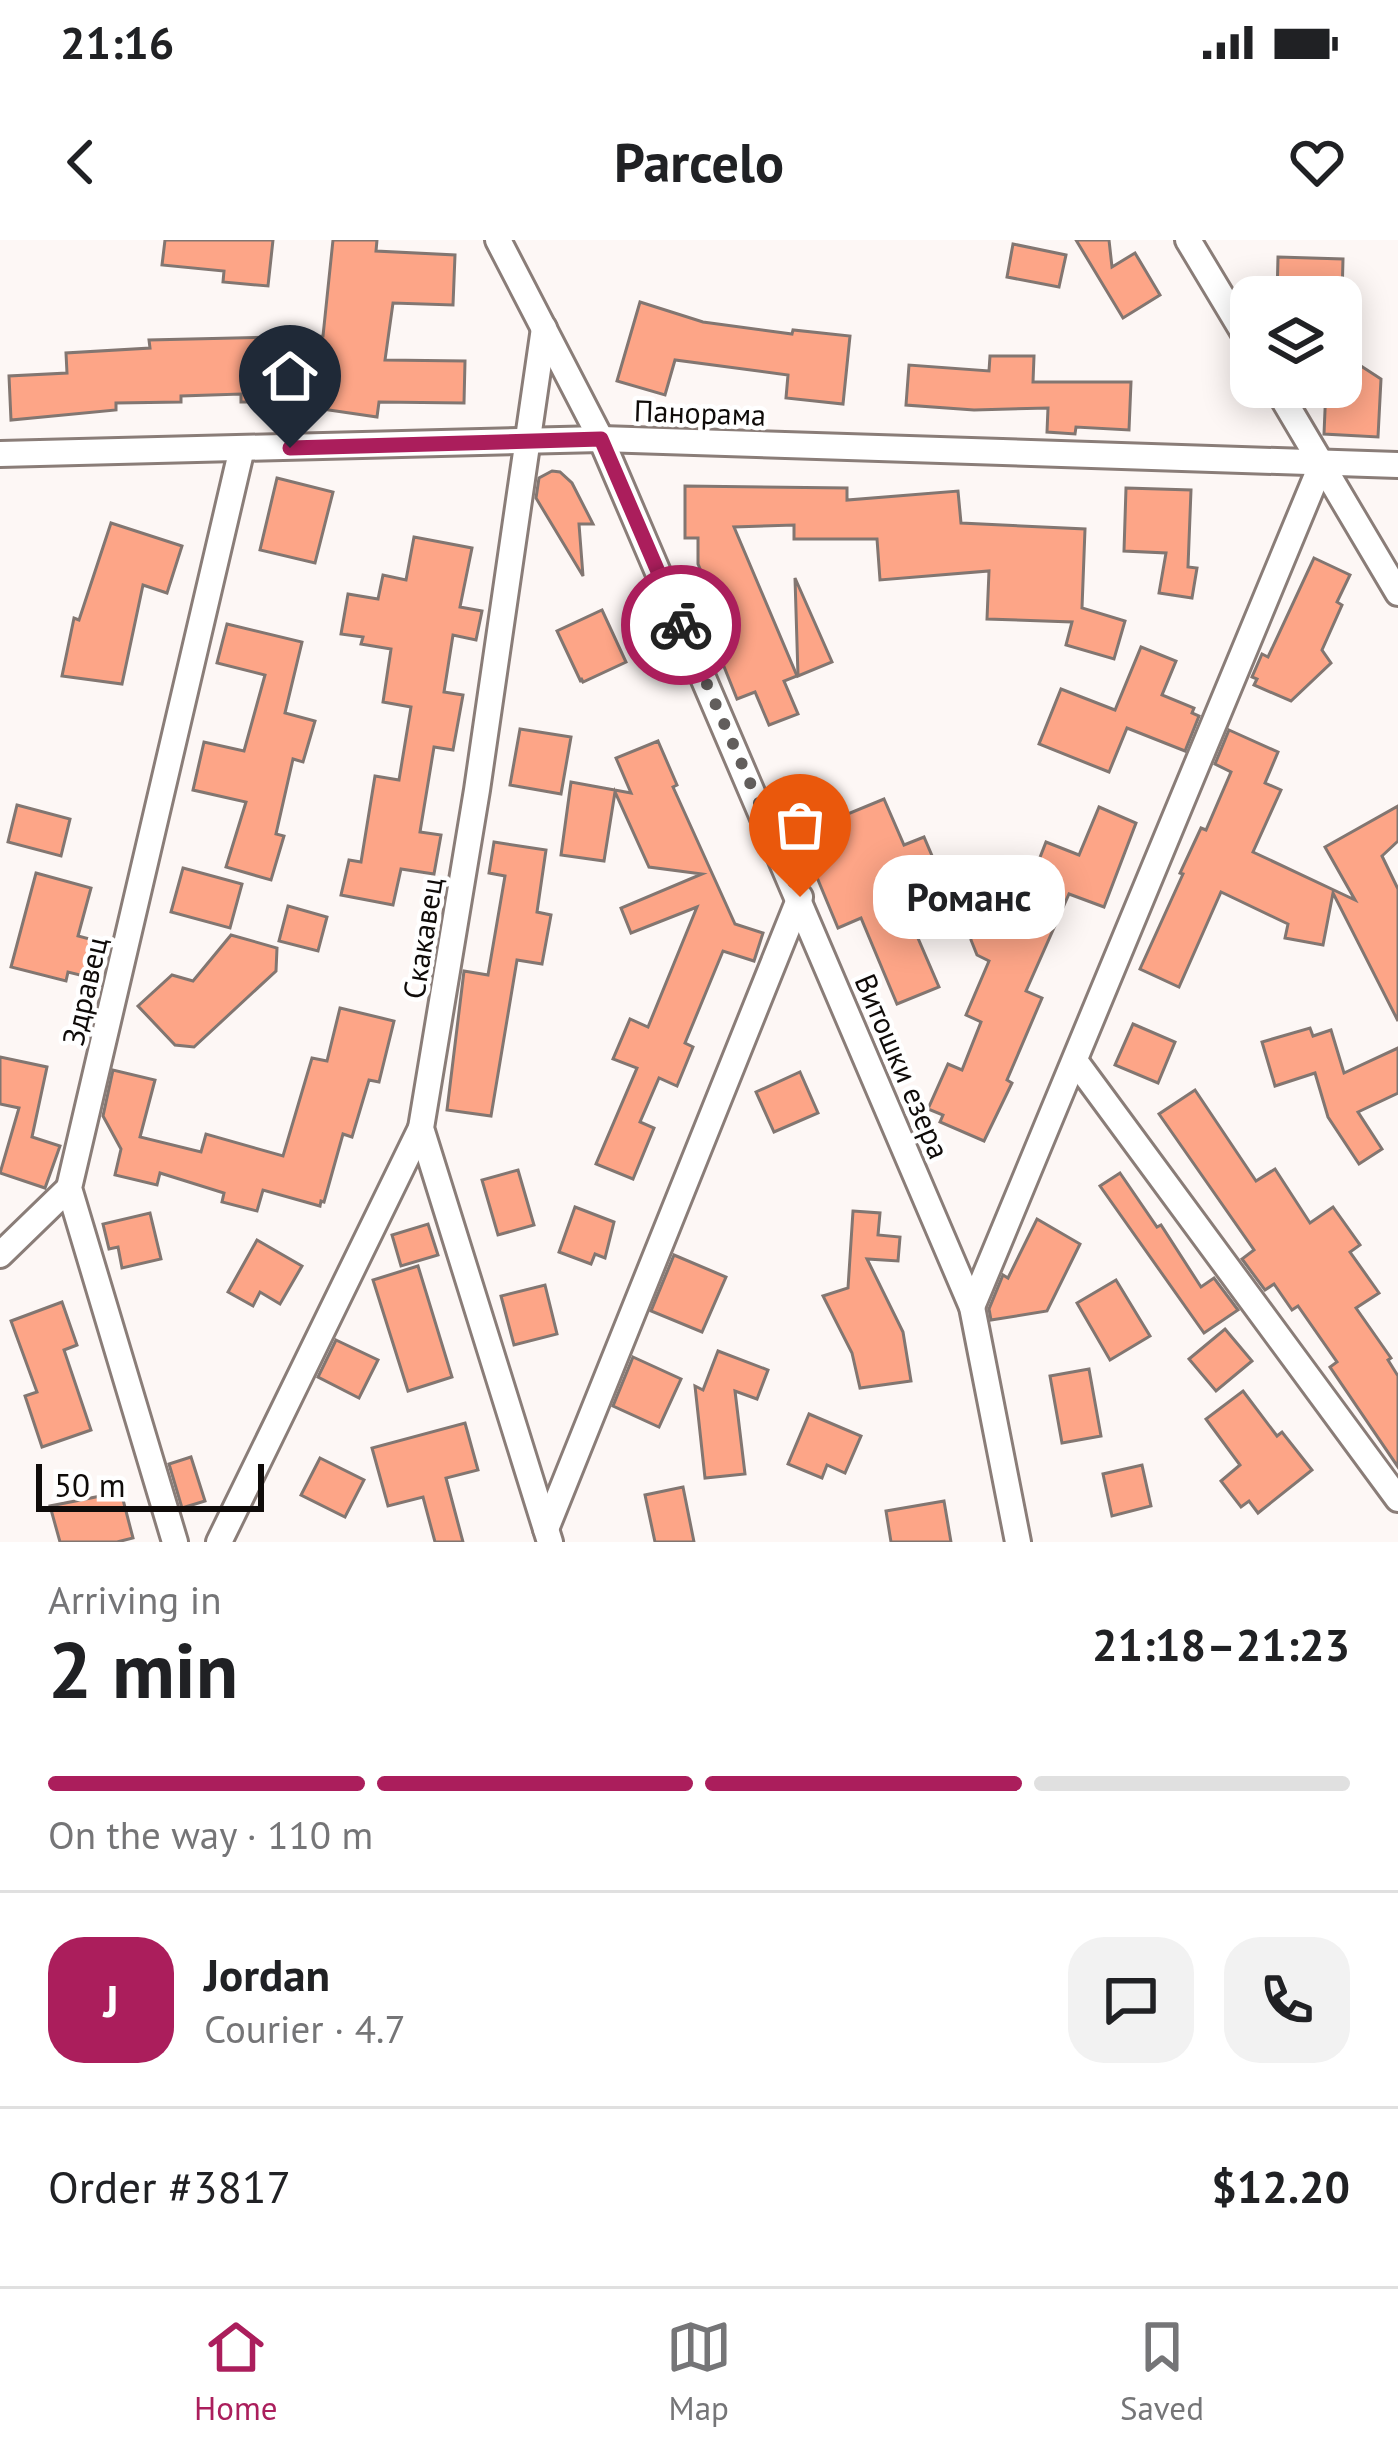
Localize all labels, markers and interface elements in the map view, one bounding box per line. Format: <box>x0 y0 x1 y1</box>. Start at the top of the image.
text: 21:16 <box>60 13 174 71</box>
text: Parcelo <box>614 127 784 197</box>
icon: back <box>48 129 114 195</box>
icon: heart <box>1284 129 1350 195</box>
map controls <box>1230 276 1362 408</box>
button: layers <box>1230 276 1362 408</box>
pin <box>239 325 341 448</box>
icon: home <box>257 343 323 409</box>
street label: Панорама <box>633 390 767 434</box>
courier <box>621 565 741 685</box>
icon: bike <box>648 592 714 658</box>
pin <box>749 774 851 897</box>
icon: bag <box>767 792 833 858</box>
callout: Романс <box>872 855 1064 939</box>
text: Романс <box>907 871 1032 922</box>
street label: Скакавец <box>393 875 451 1001</box>
street label: Здравец <box>53 933 115 1049</box>
street label: Витошки езера <box>847 968 959 1164</box>
scale bar <box>36 1458 264 1511</box>
text: 50 m <box>54 1463 126 1506</box>
text: Arriving in <box>48 1574 222 1625</box>
text: 21:18–21:23 <box>1092 1615 1350 1673</box>
text: 2 min <box>48 1619 238 1720</box>
text: On the way · 110 m <box>48 1809 373 1860</box>
button: chat <box>1068 1937 1194 2063</box>
button: phone <box>1224 1937 1350 2063</box>
text: Jordan <box>204 1945 330 2003</box>
text: J <box>103 1971 119 2029</box>
text: Courier · 4.7 <box>204 2003 406 2054</box>
text: Order #3817 <box>48 2157 291 2215</box>
text: $12.20 <box>1211 2157 1350 2215</box>
tab: Home <box>194 2314 278 2429</box>
tab: Map <box>666 2314 732 2429</box>
tab: Saved <box>1120 2314 1204 2429</box>

